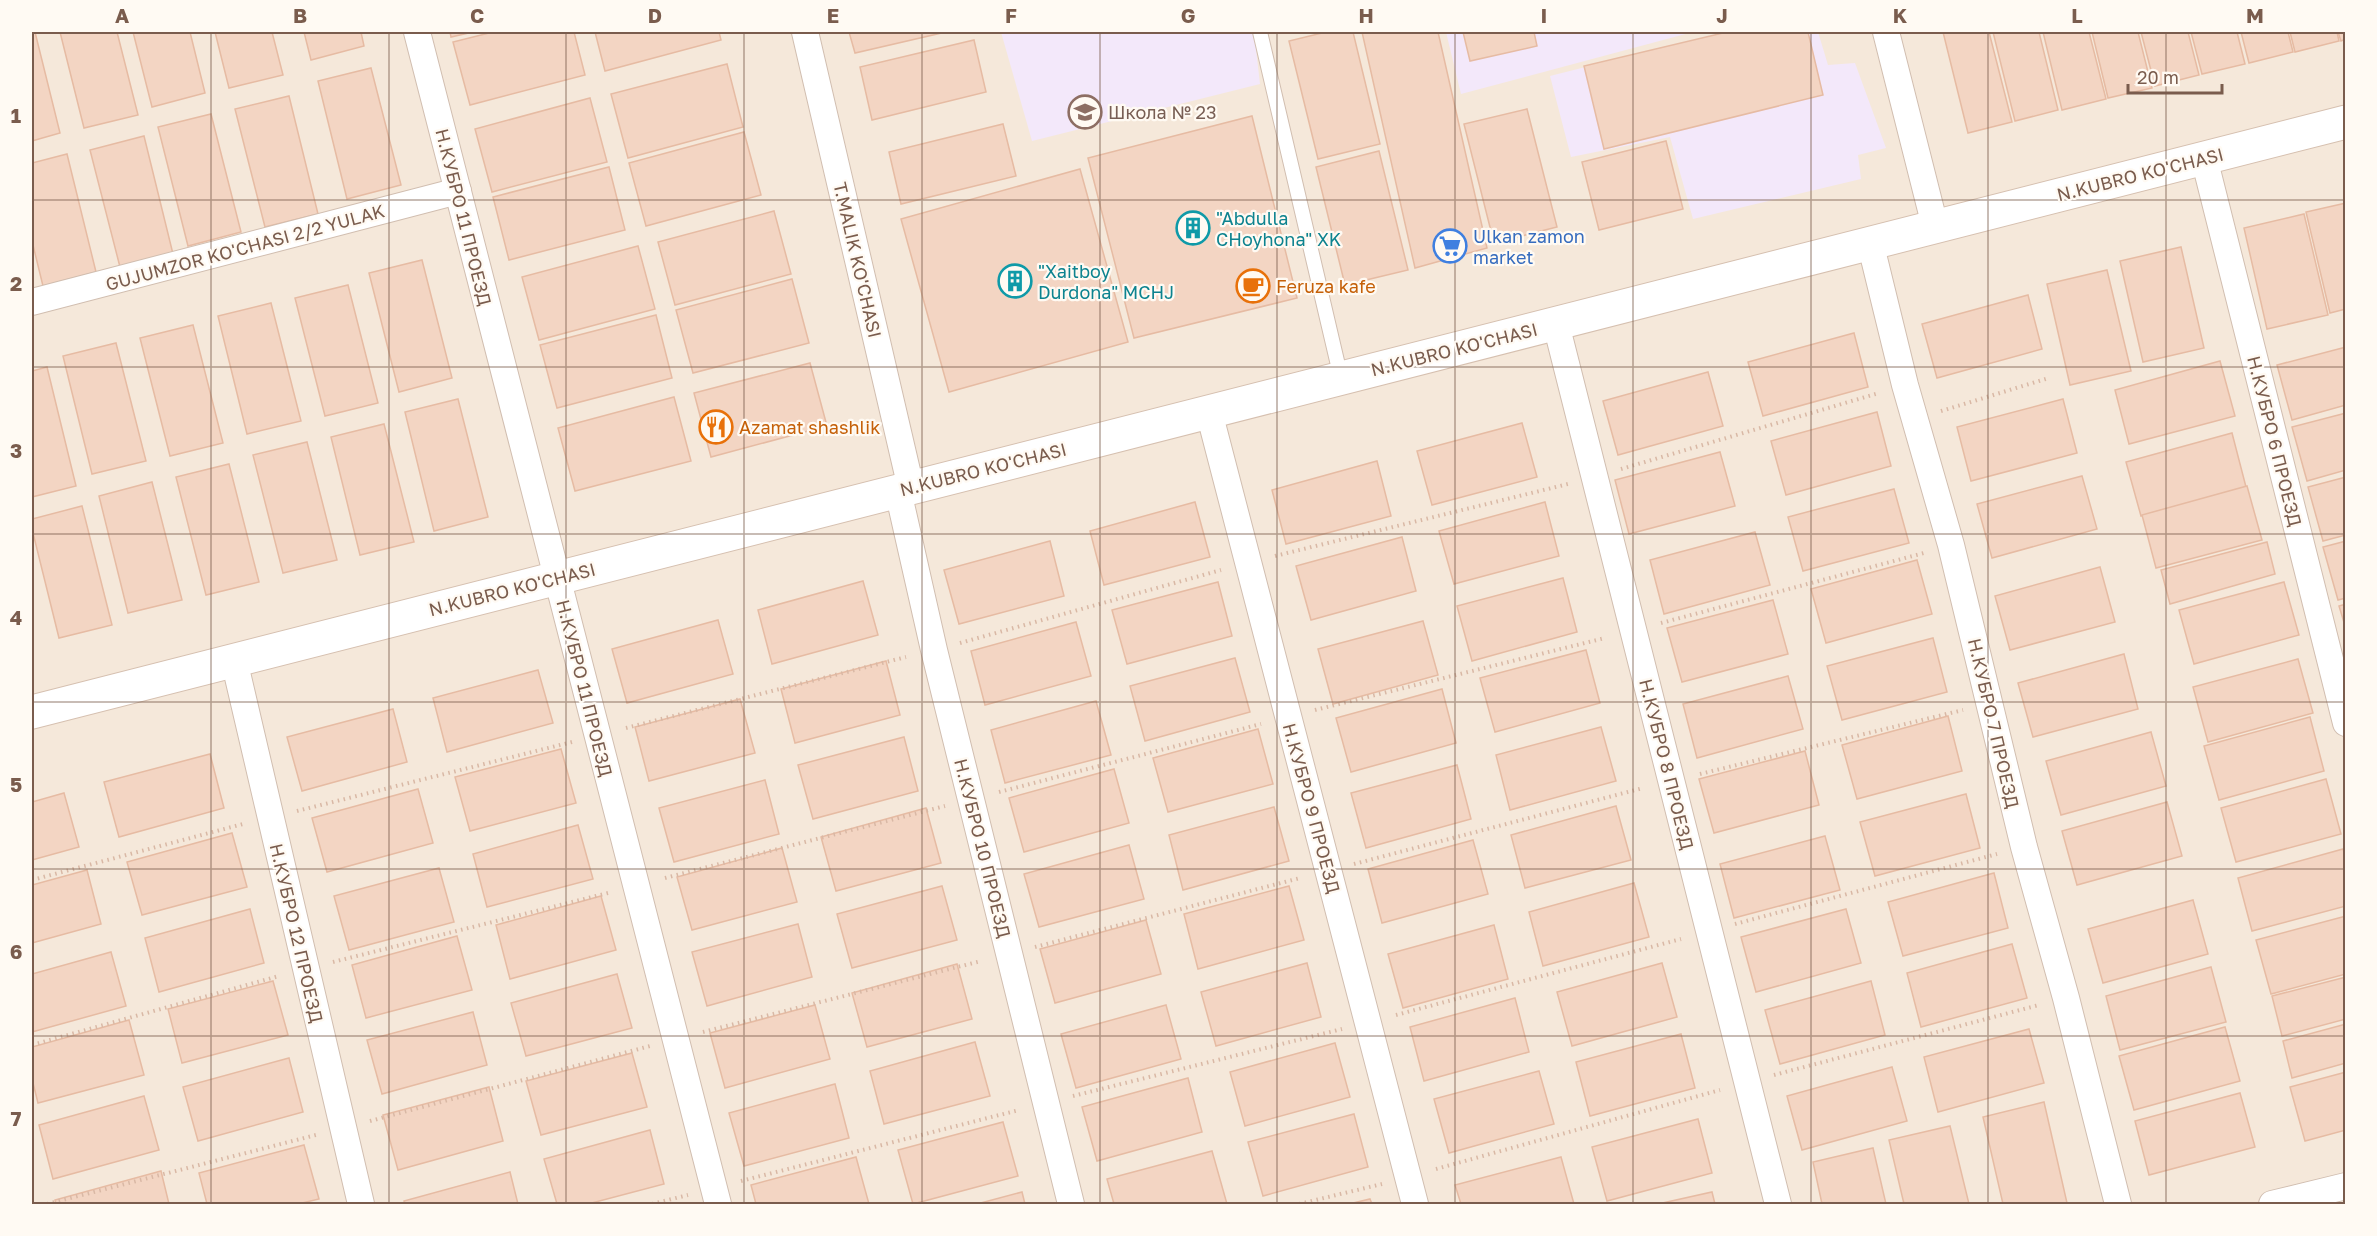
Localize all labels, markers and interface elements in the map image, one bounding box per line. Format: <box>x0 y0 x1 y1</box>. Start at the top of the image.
text: A <box>115 3 129 27</box>
text: B <box>293 3 307 27</box>
text: C <box>470 3 484 27</box>
text: D <box>648 3 662 27</box>
text: E <box>827 3 839 27</box>
text: F <box>1005 3 1017 27</box>
text: G <box>1181 3 1195 27</box>
text: H <box>1358 3 1374 27</box>
text: I <box>1541 3 1547 27</box>
text: J <box>1716 3 1728 27</box>
text: K <box>1893 3 1908 27</box>
text: L <box>2071 3 2083 27</box>
text: M <box>2246 3 2264 27</box>
scale bar <box>2128 57 2222 95</box>
text: 20 m <box>2137 66 2179 88</box>
school or university icon: Школа № 23 <box>1067 94 1103 130</box>
place label: Школа № 23 <box>1108 101 1216 123</box>
text: 1 <box>11 103 21 127</box>
street label: Н.КУБРО 11 ПРОЕЗД <box>431 126 497 308</box>
street label: N.KUBRO KO'CHASI <box>2054 143 2226 205</box>
street label: T.MALIK KO'CHASI <box>829 180 887 340</box>
street label: GUJUMZOR KO'CHASI 2/2 YULAK <box>103 199 387 295</box>
place label: "Abdulla CHoyhona" XK <box>1216 207 1341 250</box>
building icon: "Abdulla CHoyhona" XK <box>1175 210 1211 246</box>
place label: Ulkan zamon market <box>1473 225 1585 268</box>
supermarket icon: Ulkan zamon market <box>1432 228 1468 264</box>
place label: "Xaitboy Durdona" MCHJ <box>1038 260 1174 303</box>
building icon: "Xaitboy Durdona" MCHJ <box>997 263 1033 299</box>
cafe icon: Feruza kafe <box>1235 268 1271 304</box>
text: 2 <box>10 271 22 295</box>
place label: Feruza kafe <box>1276 275 1376 297</box>
street label: N.KUBRO KO'CHASI <box>1368 318 1540 380</box>
street label: Н.КУБРО 6 ПРОЕЗД <box>2243 353 2307 529</box>
restaurant icon: Azamat shashlik <box>698 409 734 445</box>
place label: Azamat shashlik <box>739 416 880 438</box>
text: 3 <box>10 438 22 462</box>
street label: N.KUBRO KO'CHASI <box>897 438 1069 500</box>
street label: N.KUBRO KO'CHASI <box>426 558 598 620</box>
street label: Н.КУБРО 11 ПРОЕЗД <box>552 597 618 779</box>
text: 4 <box>10 605 22 629</box>
street label: Н.КУБРО 7 ПРОЕЗД <box>1964 636 2024 810</box>
street label: Н.КУБРО 8 ПРОЕЗД <box>1635 676 1699 852</box>
street label: Н.КУБРО 9 ПРОЕЗД <box>1279 721 1345 895</box>
street label: Н.КУБРО 10 ПРОЕЗД <box>950 756 1016 940</box>
text: 5 <box>10 772 22 796</box>
street label: Н.КУБРО 12 ПРОЕЗД <box>266 841 328 1025</box>
text: 6 <box>10 939 22 963</box>
text: 7 <box>11 1106 22 1130</box>

